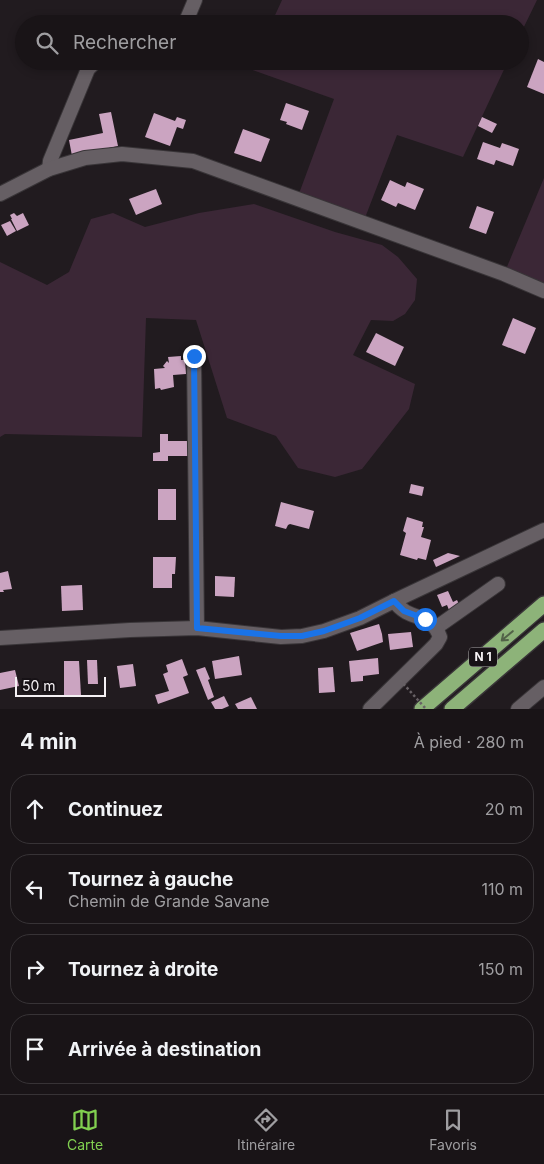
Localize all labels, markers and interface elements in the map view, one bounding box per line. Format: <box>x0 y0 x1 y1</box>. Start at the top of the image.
search box <box>15 15 529 70</box>
icon: search <box>33 29 61 57</box>
text: Rechercher <box>73 31 176 54</box>
route end <box>183 345 206 368</box>
route start <box>414 608 437 631</box>
one-way arrow <box>501 630 514 641</box>
road number: N 1 <box>469 648 497 666</box>
scale bar <box>15 674 106 697</box>
text: 50 m <box>22 677 56 694</box>
text: 4 min <box>20 729 77 754</box>
text: À pied · 280 m <box>414 732 524 752</box>
icon: ahead <box>21 795 49 823</box>
text: Continuez <box>68 798 163 821</box>
text: 20 m <box>485 799 523 819</box>
text: Tournez à gauche <box>68 868 233 891</box>
icon: left <box>21 875 49 903</box>
text: 110 m <box>481 879 523 899</box>
text: Chemin de Grande Savane <box>68 891 270 911</box>
icon: right <box>21 955 49 983</box>
text: Tournez à droite <box>68 958 218 981</box>
text: 150 m <box>478 959 523 979</box>
icon: arrive <box>21 1035 49 1063</box>
text: Arrivée à destination <box>68 1038 261 1061</box>
tab: Carte <box>67 1106 103 1153</box>
tab: Itinéraire <box>237 1106 295 1153</box>
tab: Favoris <box>429 1106 477 1153</box>

